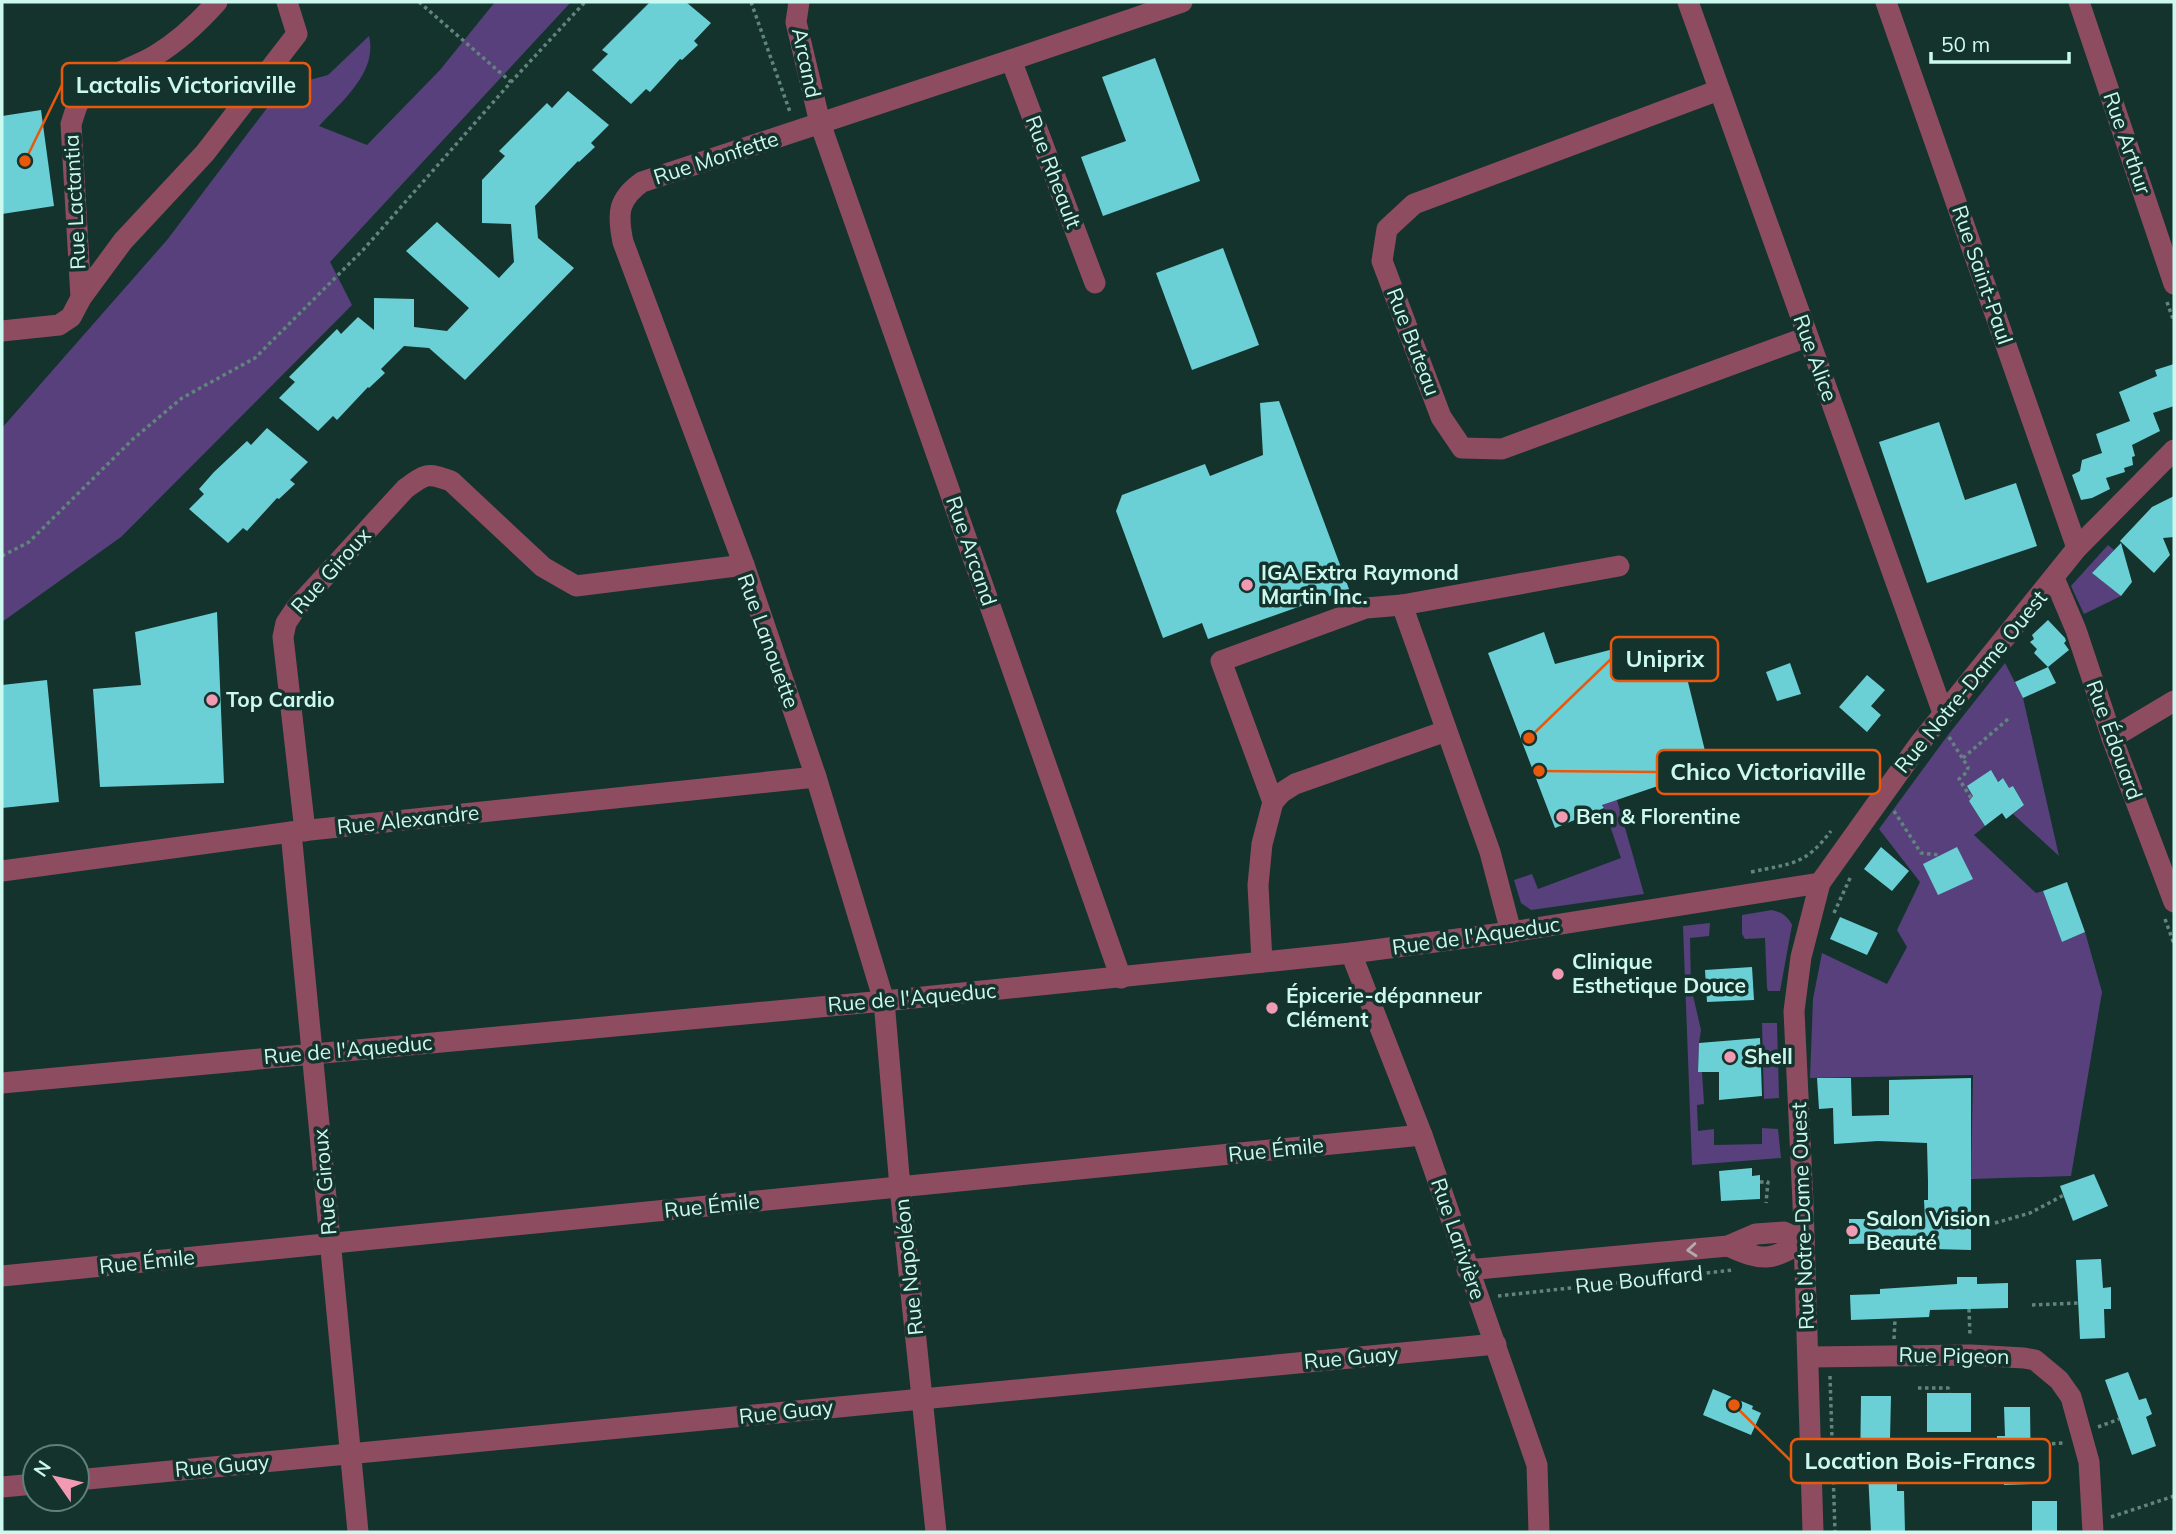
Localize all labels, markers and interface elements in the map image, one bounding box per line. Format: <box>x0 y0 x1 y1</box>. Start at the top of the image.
scale bar <box>1931 21 2069 65</box>
street label: Arcand <box>787 25 827 100</box>
text: 50 m <box>1941 31 1990 57</box>
callout: Lactalis Victoriaville <box>62 63 310 107</box>
text: Lactalis Victoriaville <box>76 70 296 99</box>
street label: Rue Arthur <box>2098 88 2158 198</box>
street label: Rue Rheault <box>1020 111 1087 232</box>
street label: Rue Monfette <box>650 125 781 189</box>
street label: Rue Lactantia <box>57 134 91 270</box>
street label: Rue Saint-Paul <box>1947 202 2019 348</box>
street label: Rue Buteau <box>1381 284 1446 399</box>
street label: Rue Alice <box>1788 311 1844 405</box>
street label: Rue Arcand <box>941 492 1003 609</box>
street label: Rue Giroux <box>285 522 376 619</box>
place label: IGA Extra Raymond Martin Inc. <box>1261 559 1459 609</box>
street label: Rue Lanouette <box>733 570 805 711</box>
marker: IGA Extra Raymond Martin Inc. <box>1239 577 1255 593</box>
street label: Rue Notre-Dame Ouest <box>1888 585 2052 778</box>
callout: Uniprix <box>1611 637 1718 681</box>
text: Uniprix <box>1626 644 1705 673</box>
street label: Rue Édouard <box>2081 676 2149 803</box>
place label: Top Cardio <box>226 686 335 712</box>
marker: Top Cardio <box>204 692 220 708</box>
callout: Chico Victoriaville <box>1657 750 1880 794</box>
text: Chico Victoriaville <box>1670 757 1866 786</box>
street label: Rue Alexandre <box>335 799 480 839</box>
place label: Ben & Florentine <box>1576 803 1740 829</box>
marker: Ben & Florentine <box>1554 809 1570 825</box>
street label: Rue de l'Aqueduc <box>1390 910 1561 960</box>
place label: Clinique Esthetique Douce <box>1572 948 1746 998</box>
marker: Clinique Esthetique Douce <box>1550 966 1566 982</box>
street label: Rue de l'Aqueduc <box>826 977 997 1017</box>
place label: Épicerie-dépanneur Clément <box>1286 982 1483 1032</box>
marker: Épicerie-dépanneur Clément <box>1264 1000 1280 1016</box>
street label: Rue de l'Aqueduc <box>262 1029 433 1069</box>
place label: Shell <box>1744 1043 1793 1069</box>
marker: Shell <box>1722 1049 1738 1065</box>
street label: Rue Notre-Dame Ouest <box>1785 1102 1819 1330</box>
street label: Rue Giroux <box>306 1128 342 1236</box>
street label: Rue Émile <box>1227 1131 1325 1167</box>
street label: Rue Larivière <box>1426 1175 1492 1303</box>
street label: Rue Émile <box>663 1187 761 1223</box>
street label: Rue Napoléon <box>888 1198 928 1337</box>
place label: Salon Vision Beauté <box>1866 1205 1991 1255</box>
marker: Salon Vision Beauté <box>1844 1223 1860 1239</box>
one-way arrow <box>1686 1242 1697 1257</box>
street label: Rue Émile <box>98 1243 196 1279</box>
street label: Rue Bouffard <box>1574 1259 1704 1299</box>
street label: Rue Guay <box>1303 1340 1399 1374</box>
street label: Rue Pigeon <box>1898 1341 2010 1369</box>
street label: Rue Guay <box>737 1393 834 1429</box>
callout: Location Bois-Francs <box>1791 1439 2050 1483</box>
north arrow <box>21 1443 91 1513</box>
text: Location Bois-Francs <box>1805 1446 2035 1475</box>
street label: Rue Guay <box>174 1448 270 1482</box>
text: N <box>28 1456 56 1481</box>

